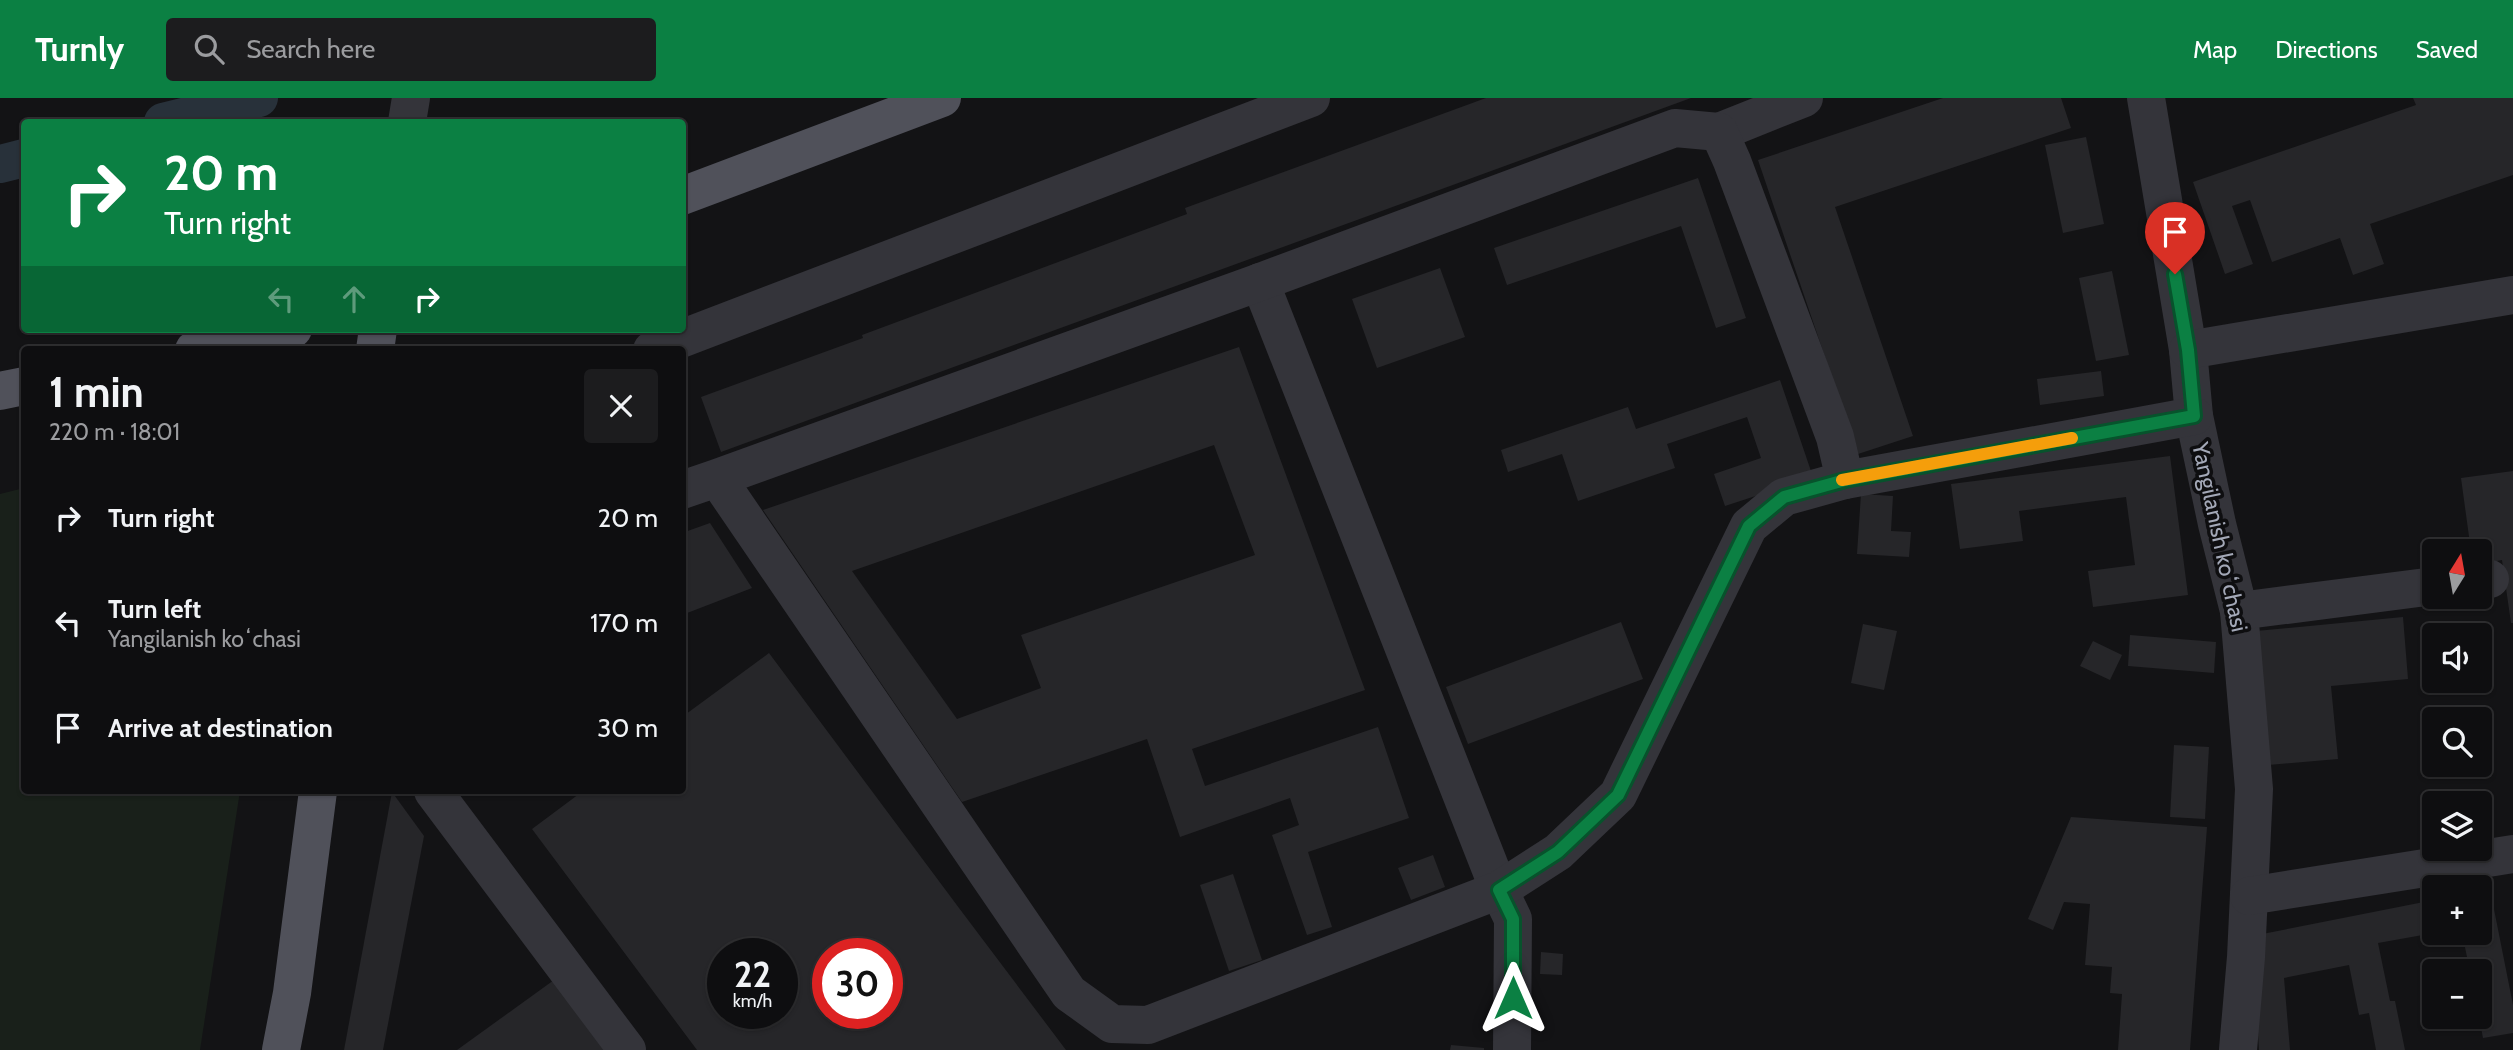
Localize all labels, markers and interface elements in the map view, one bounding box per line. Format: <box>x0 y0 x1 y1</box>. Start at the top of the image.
search box <box>166 18 656 81</box>
text: Turnly <box>35 29 124 69</box>
icon: search <box>190 30 228 68</box>
text: Search here <box>246 33 375 65</box>
text: Map <box>2193 35 2237 64</box>
text: Directions <box>2275 35 2378 64</box>
text: Saved <box>2416 35 2478 64</box>
text: 20 m <box>164 143 278 202</box>
icon: right <box>49 147 140 238</box>
pin <box>2145 202 2205 274</box>
text: Turn right <box>164 203 291 242</box>
icon: arrive <box>2156 213 2194 251</box>
icon: left <box>262 280 300 318</box>
icon: ahead <box>335 280 373 318</box>
icon: right <box>408 280 446 318</box>
text: 1 min <box>49 366 144 418</box>
button: close <box>584 369 658 443</box>
text: 220 m · 18:01 <box>49 418 180 446</box>
street label: Yangilanish koʻchasi <box>2186 439 2254 634</box>
icon: right <box>49 499 87 537</box>
text: Turn right <box>108 502 214 534</box>
text: 20 m <box>598 502 658 534</box>
north arrow <box>2422 539 2492 609</box>
map controls <box>2422 539 2492 1029</box>
text: Turn left <box>108 593 201 625</box>
icon: left <box>49 604 87 642</box>
text: 170 m <box>590 607 658 639</box>
button: sound <box>2422 623 2492 693</box>
text: Yangilanish koʻchasi <box>108 625 301 653</box>
button: search <box>2422 707 2492 777</box>
icon: arrive <box>49 709 87 747</box>
text: Arrive at destination <box>108 712 333 744</box>
text: 30 m <box>597 712 658 744</box>
button: layers <box>2422 791 2492 861</box>
button: + <box>2422 875 2492 945</box>
speed limit sign: 30 <box>812 938 903 1029</box>
text: 22 <box>734 953 771 996</box>
button: − <box>2422 959 2492 1029</box>
position arrow <box>1476 961 1550 1035</box>
text: km/h <box>733 990 772 1012</box>

